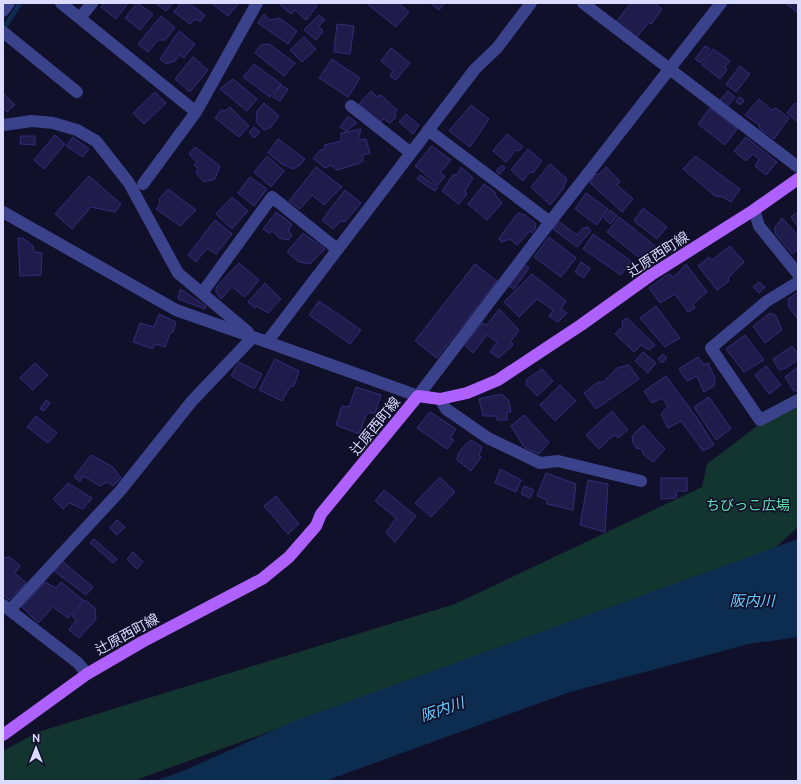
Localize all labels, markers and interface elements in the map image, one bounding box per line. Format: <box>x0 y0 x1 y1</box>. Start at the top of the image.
street label: 辻原西町線 <box>624 228 692 280</box>
street label: 辻原西町線 <box>347 394 403 458</box>
park label: ちびっこ広場 <box>706 497 790 513</box>
water label: 阪内川 <box>729 592 776 609</box>
street label: 辻原西町線 <box>93 610 161 658</box>
water label: 阪内川 <box>418 693 468 724</box>
north arrow <box>16 728 56 768</box>
text: N <box>32 732 40 744</box>

